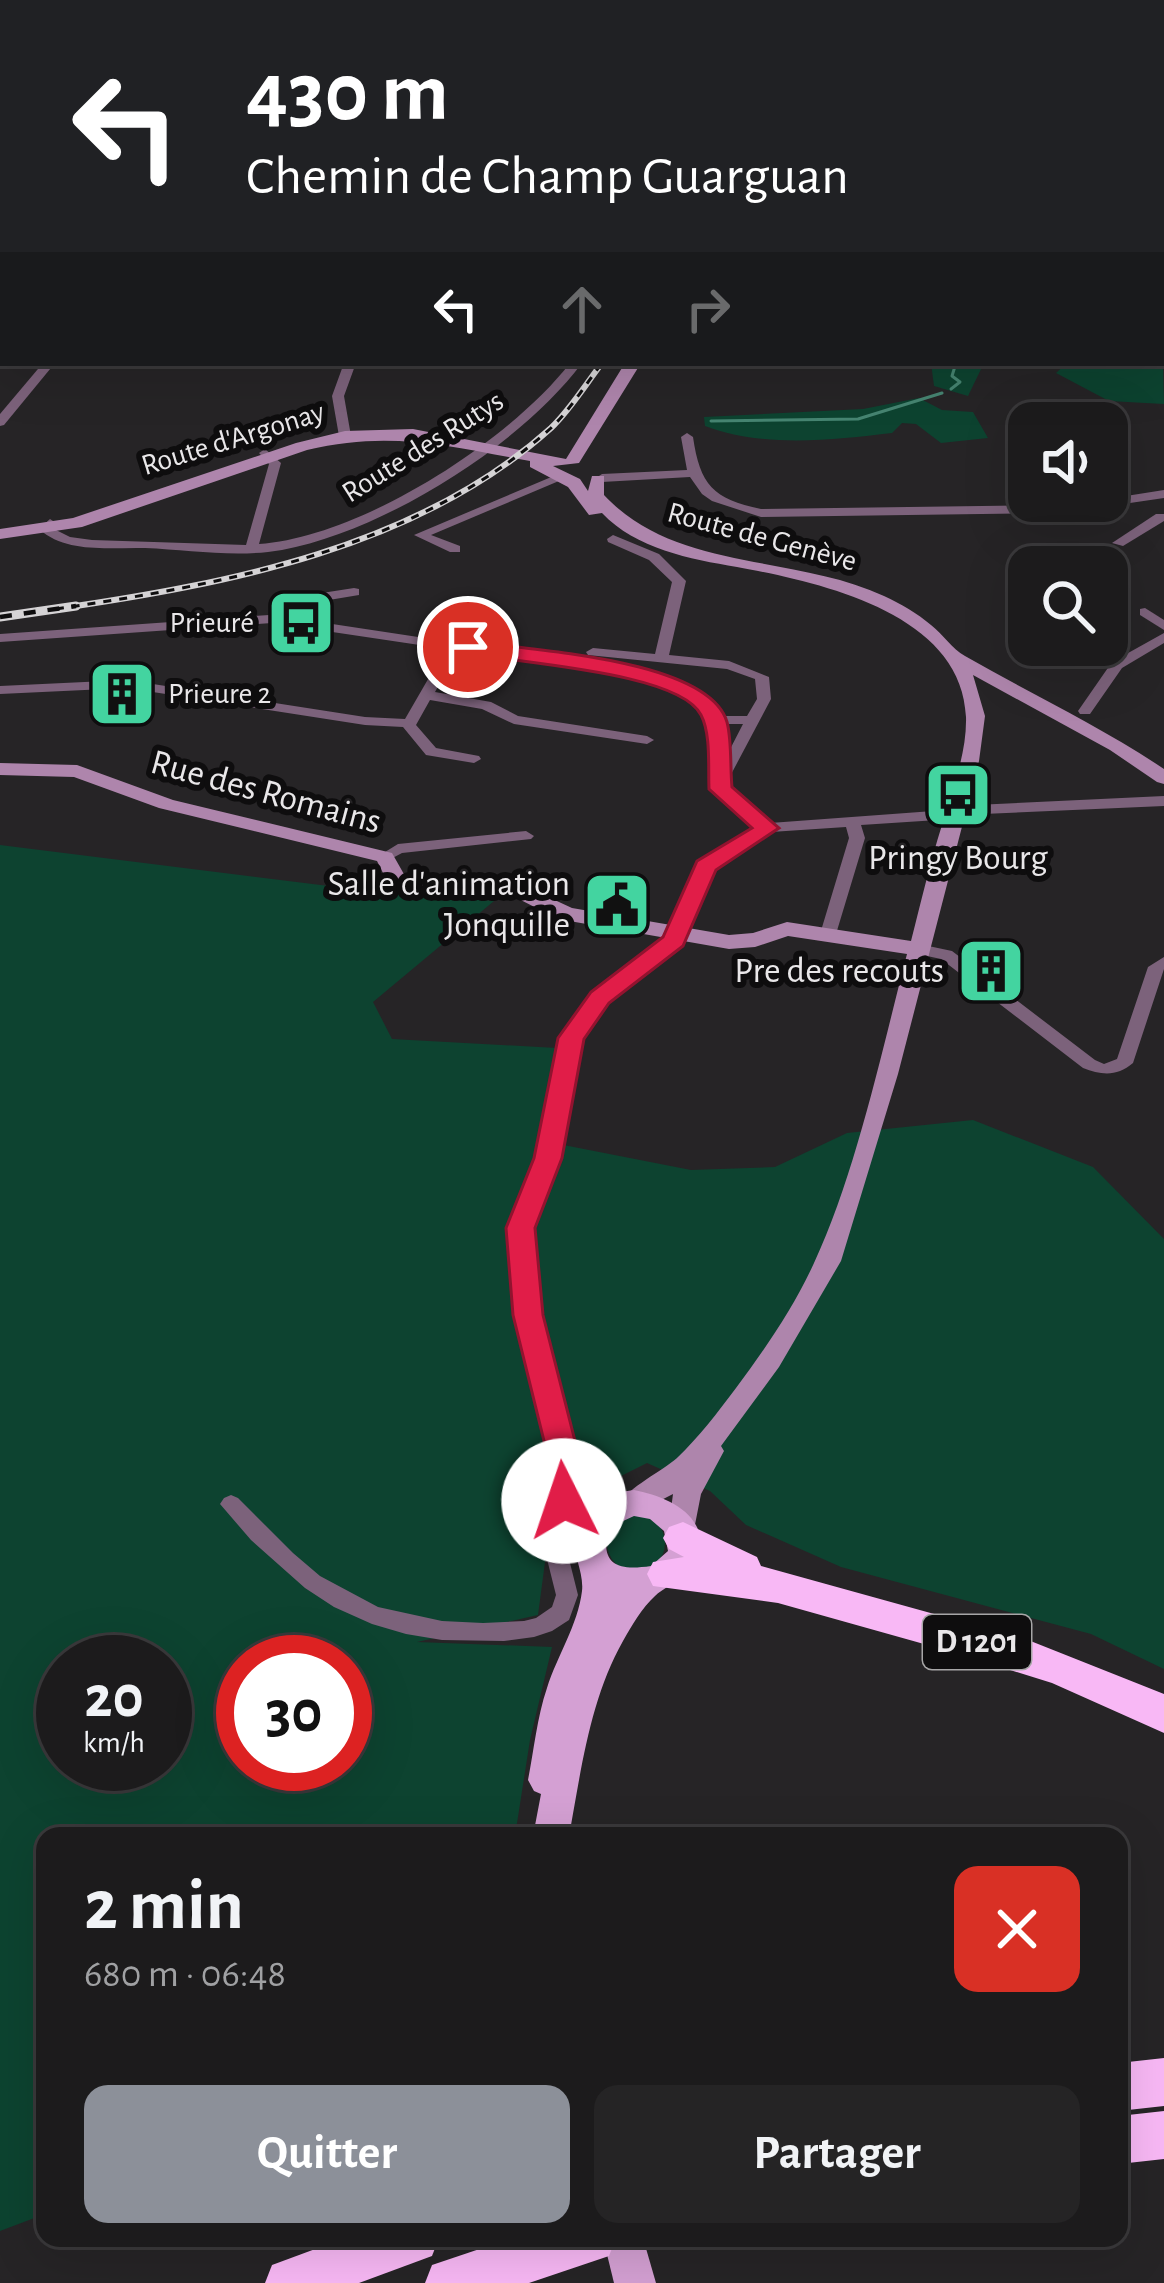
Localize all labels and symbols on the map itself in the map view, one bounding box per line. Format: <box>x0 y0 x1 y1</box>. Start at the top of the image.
street label: Route des Rutys <box>337 386 509 508</box>
street label: Route d'Argonay <box>138 397 328 481</box>
street label: Route de Genève <box>664 497 860 577</box>
bus stop icon: Prieuré <box>266 588 336 658</box>
pin <box>417 596 519 698</box>
place label: Prieuré <box>170 608 254 638</box>
building icon: Prieure 2 <box>87 659 157 729</box>
place label: Prieure 2 <box>168 679 271 709</box>
street label: Rue des Romains <box>147 744 385 840</box>
bus stop icon: Pringy Bourg <box>923 760 993 830</box>
place label: Pringy Bourg <box>868 840 1048 876</box>
place label: Salle d'animation Jonquille <box>327 866 570 943</box>
public building icon: Salle d'animation Jonquille <box>582 870 652 940</box>
building icon: Pre des recouts <box>956 936 1026 1006</box>
place label: Pre des recouts <box>734 953 944 989</box>
position arrow <box>501 1438 627 1564</box>
road number: D 1201 <box>923 1615 1031 1669</box>
speed limit sign: 30 <box>216 1635 372 1791</box>

